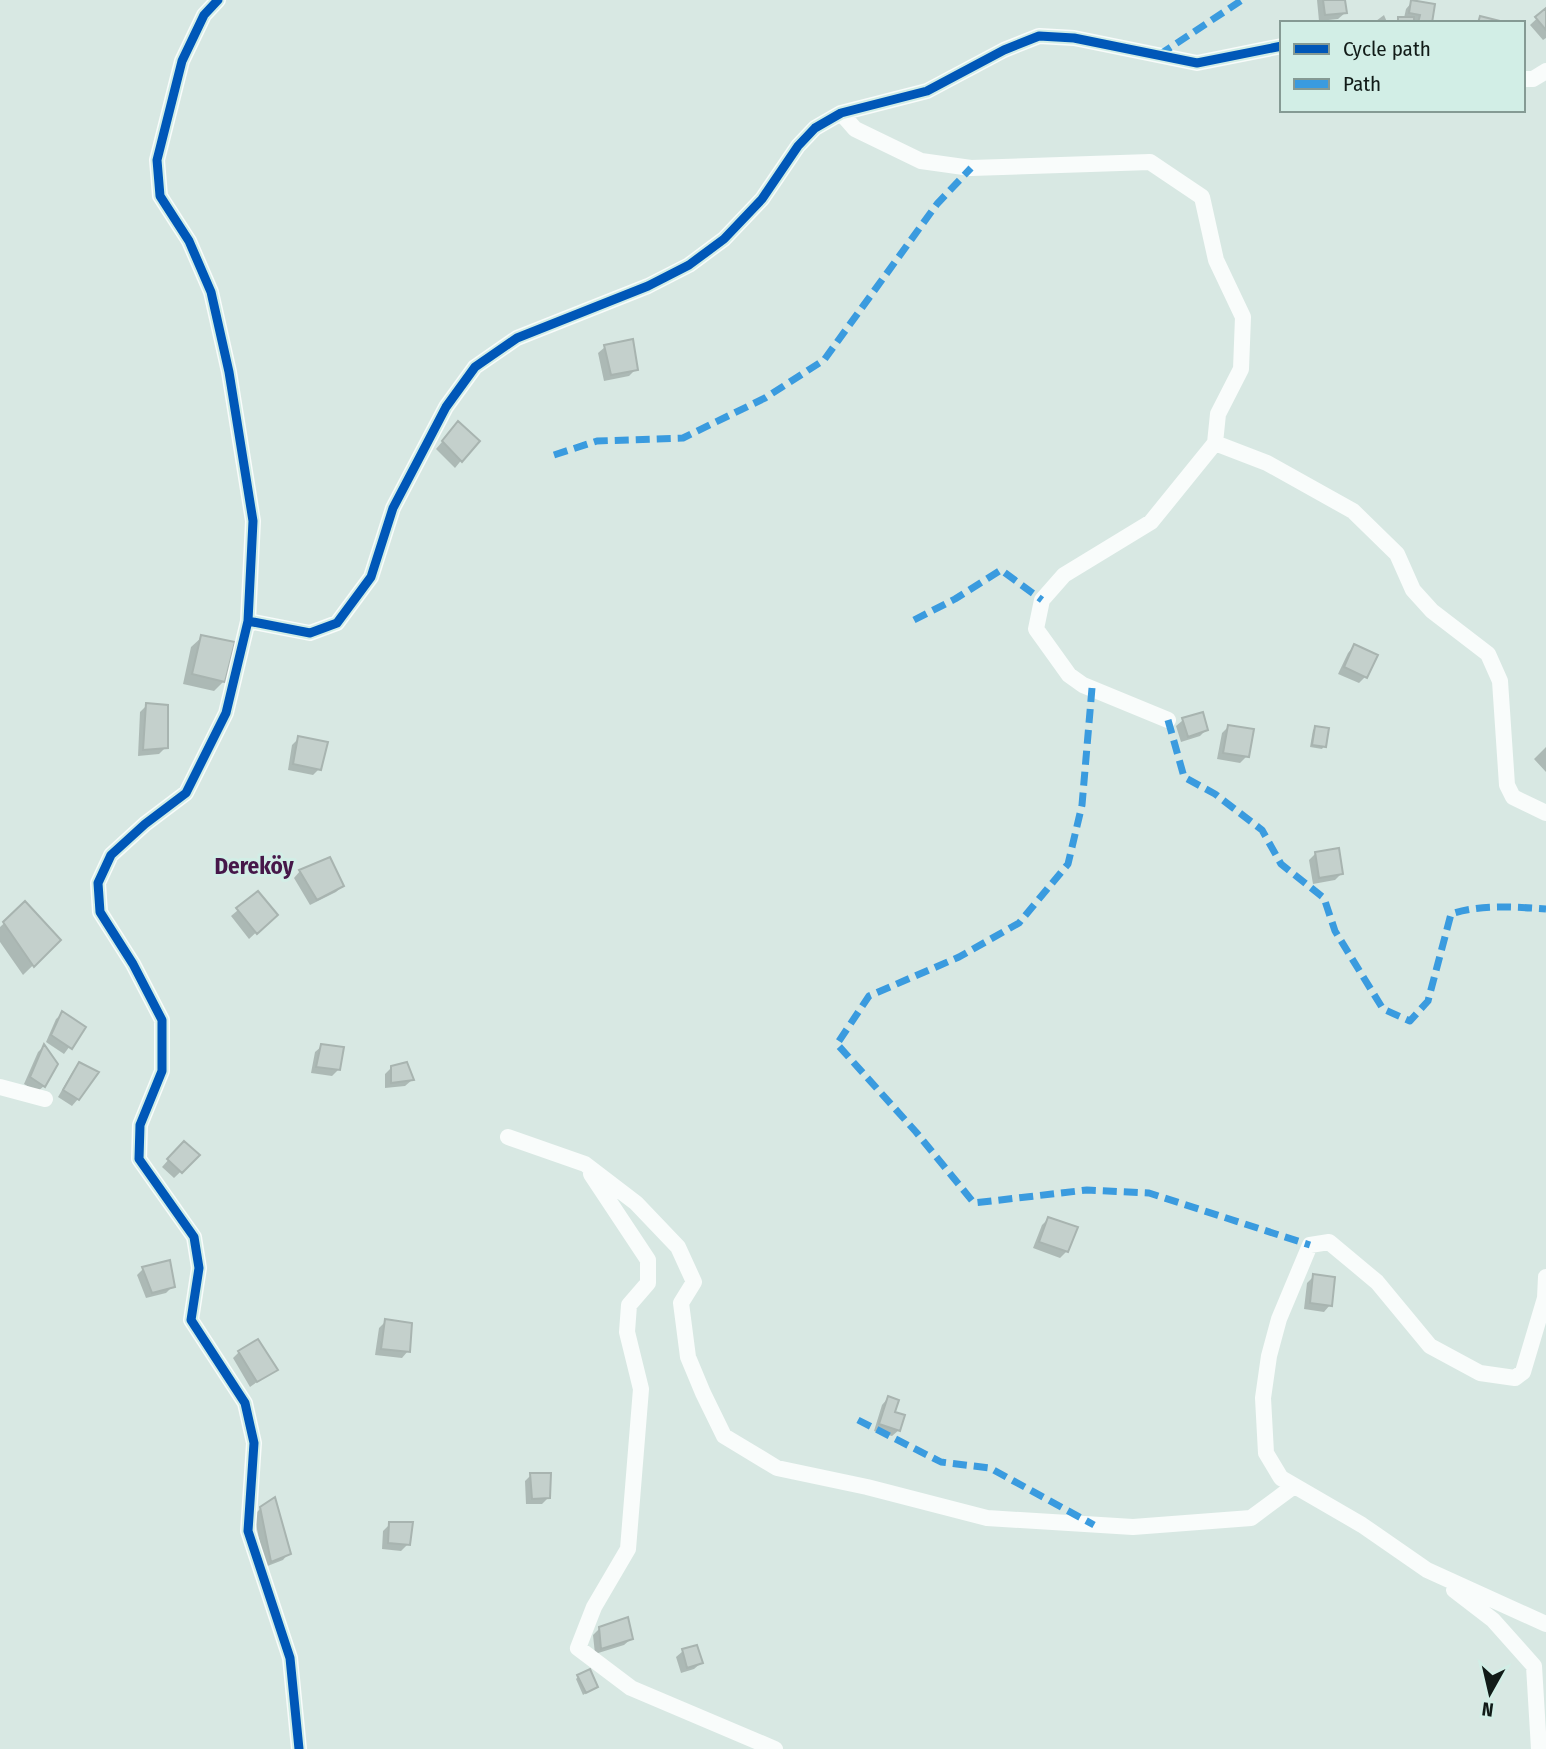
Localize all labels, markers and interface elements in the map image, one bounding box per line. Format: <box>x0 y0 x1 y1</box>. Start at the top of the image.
legend <box>1280 21 1525 112</box>
text: Cycle path <box>1343 36 1431 62</box>
text: Path <box>1343 71 1381 97</box>
district label: Dereköy <box>214 852 295 880</box>
north arrow <box>1455 1658 1525 1728</box>
text: N <box>1480 1697 1495 1722</box>

